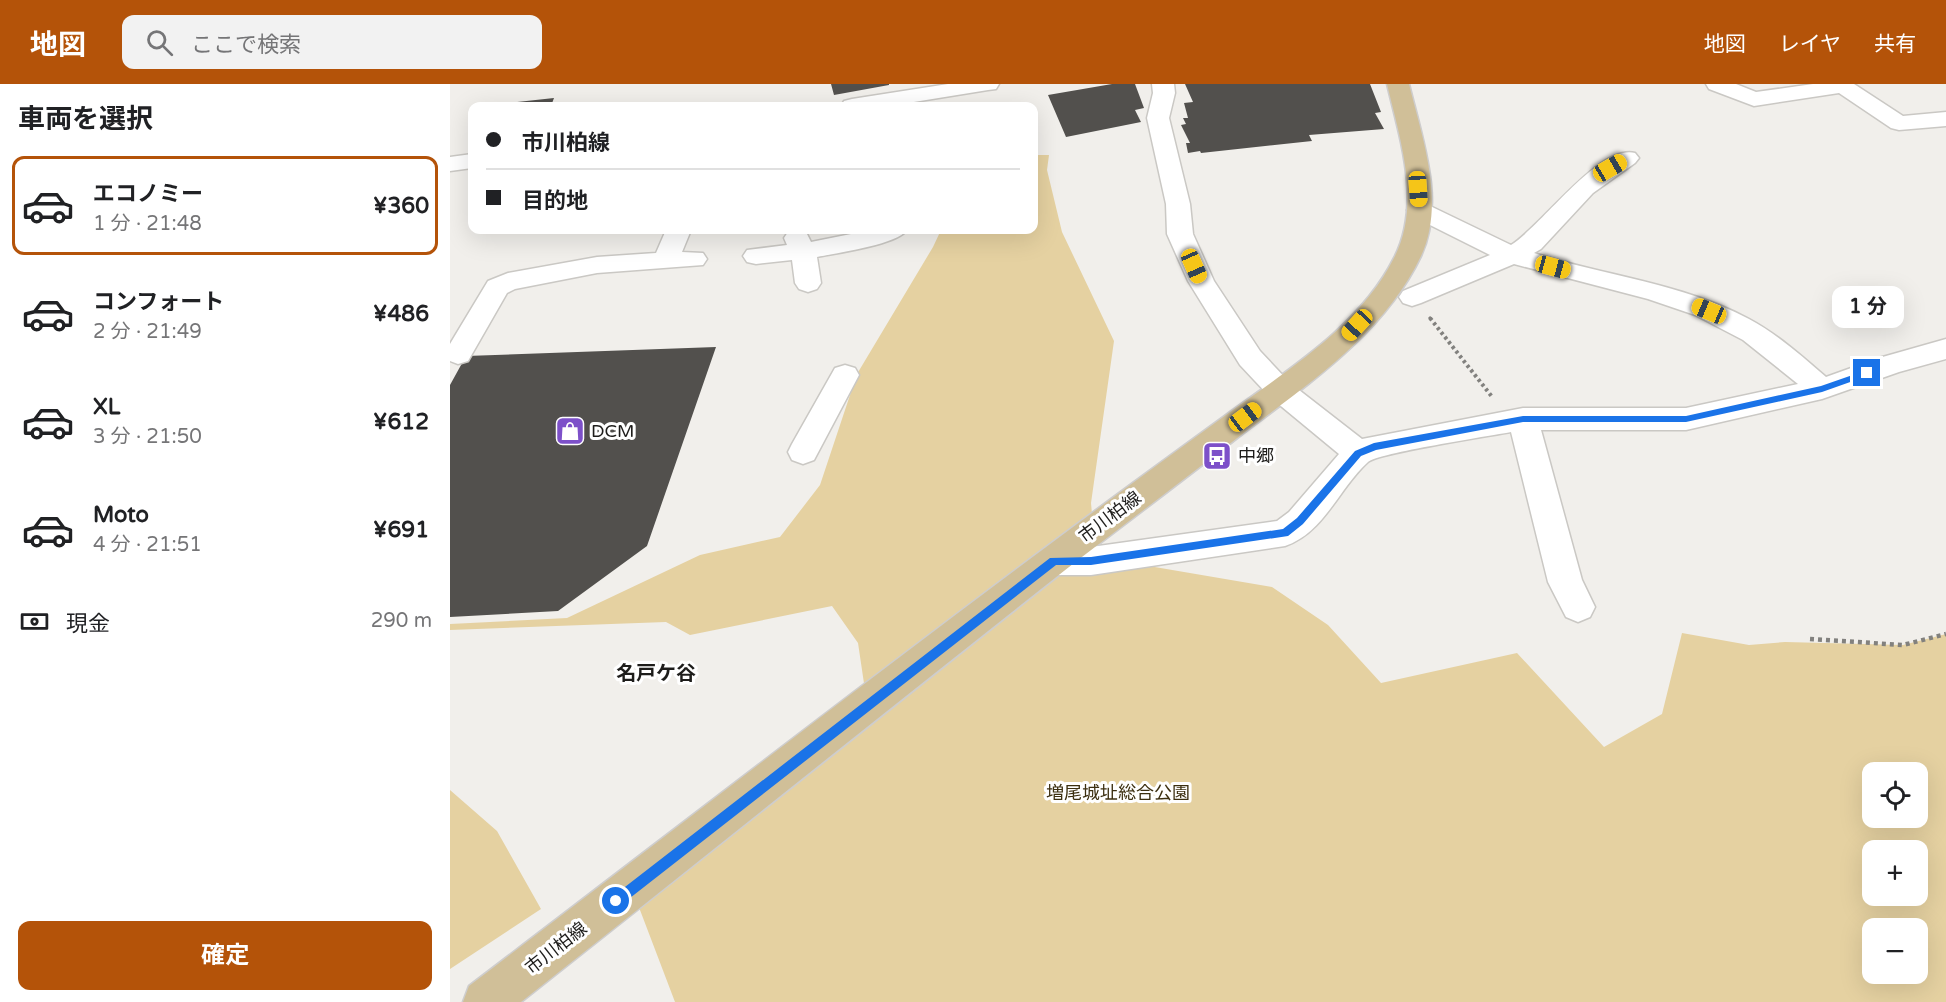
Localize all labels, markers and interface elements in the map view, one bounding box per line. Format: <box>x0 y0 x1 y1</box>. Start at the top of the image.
search box <box>122 15 542 69</box>
icon: search <box>143 26 176 59</box>
text: 地図 <box>30 28 86 62</box>
text: ここで検索 <box>191 32 301 58</box>
text: 地図 <box>1704 32 1746 57</box>
text: レイヤ <box>1779 32 1841 57</box>
text: 共有 <box>1874 32 1916 57</box>
text: 車両を選択 <box>18 103 153 136</box>
text: 市川柏線 <box>522 130 610 156</box>
car <box>1590 151 1630 185</box>
car <box>1408 170 1428 208</box>
icon: car <box>21 179 75 233</box>
text: エコノミー <box>93 181 203 207</box>
text: 目的地 <box>522 188 588 214</box>
text: ¥360 <box>373 193 429 219</box>
text: 1 分 · 21:48 <box>93 212 202 236</box>
car <box>1178 246 1210 286</box>
car <box>1533 254 1573 280</box>
callout: 1 分 <box>1831 286 1903 328</box>
icon: car <box>21 287 75 341</box>
text: コンフォート <box>93 289 224 315</box>
text: 1 分 <box>1849 295 1887 319</box>
car <box>1689 296 1729 326</box>
text: ¥486 <box>373 301 429 327</box>
car <box>1338 306 1376 344</box>
text: 2 分 · 21:49 <box>93 320 202 344</box>
route end <box>1853 359 1880 386</box>
text: XL <box>93 394 120 420</box>
icon: car <box>21 395 75 449</box>
car <box>1225 399 1265 435</box>
text: ¥612 <box>373 409 429 435</box>
shop icon: DCM <box>554 415 586 447</box>
place label: DCM <box>591 420 634 442</box>
text: 3 分 · 21:50 <box>93 425 202 449</box>
bus stop icon: 中郷 <box>1201 440 1233 472</box>
place label: 中郷 <box>1238 445 1274 467</box>
street label: 市川柏線 <box>1075 487 1145 547</box>
text: Moto <box>93 502 149 528</box>
icon: car <box>21 503 75 557</box>
text: ¥691 <box>373 517 429 543</box>
text: 4 分 · 21:51 <box>93 533 202 557</box>
icon: cash <box>18 605 51 638</box>
text: 290 m <box>371 609 432 633</box>
text: 現金 <box>66 611 110 637</box>
district label: 名戸ケ谷 <box>616 662 696 686</box>
map controls <box>1862 762 1928 984</box>
button: locate <box>1862 762 1928 828</box>
park label: 増尾城址総合公園 <box>1046 782 1190 804</box>
button: + <box>1862 840 1928 906</box>
route start <box>602 887 629 914</box>
street label: 市川柏線 <box>521 917 591 979</box>
button: − <box>1862 918 1928 984</box>
button: 確定 <box>18 921 432 990</box>

